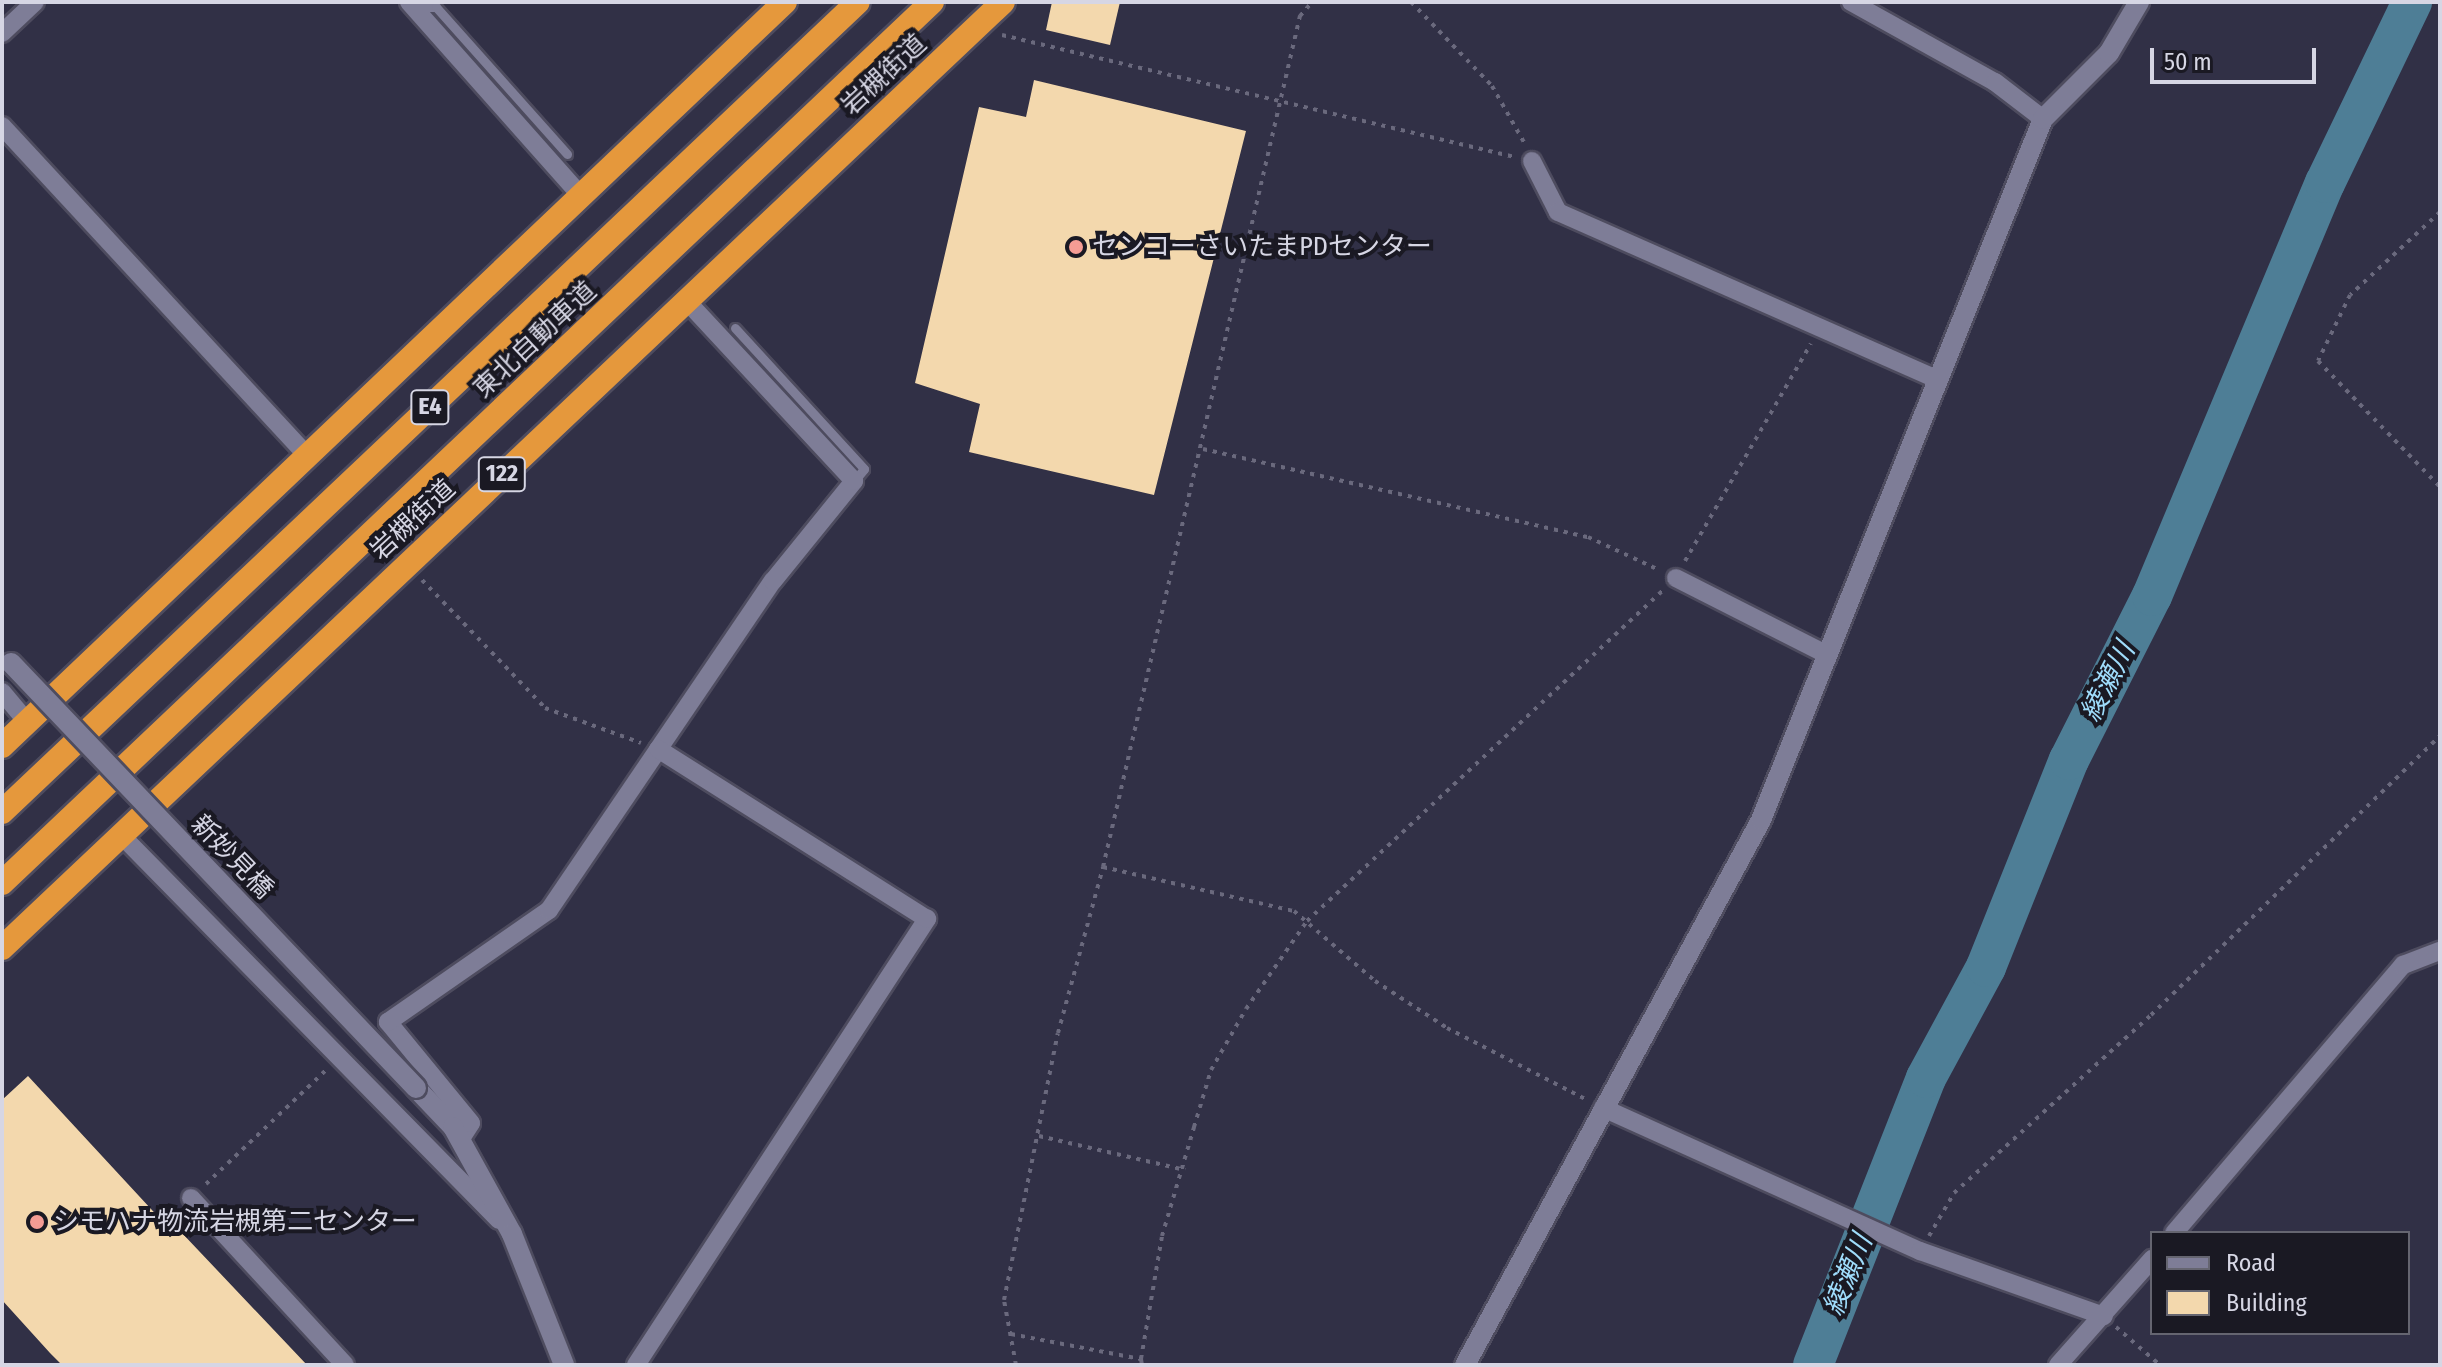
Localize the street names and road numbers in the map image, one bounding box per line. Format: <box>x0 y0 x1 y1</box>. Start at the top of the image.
street label: 岩槻街道 <box>835 28 933 122</box>
street label: 東北自動車道 <box>467 275 603 405</box>
road number: E4 <box>410 387 450 427</box>
road number: 122 <box>476 454 528 494</box>
street label: 岩槻街道 <box>364 473 462 567</box>
street label: 新妙見橋 <box>185 809 279 905</box>

